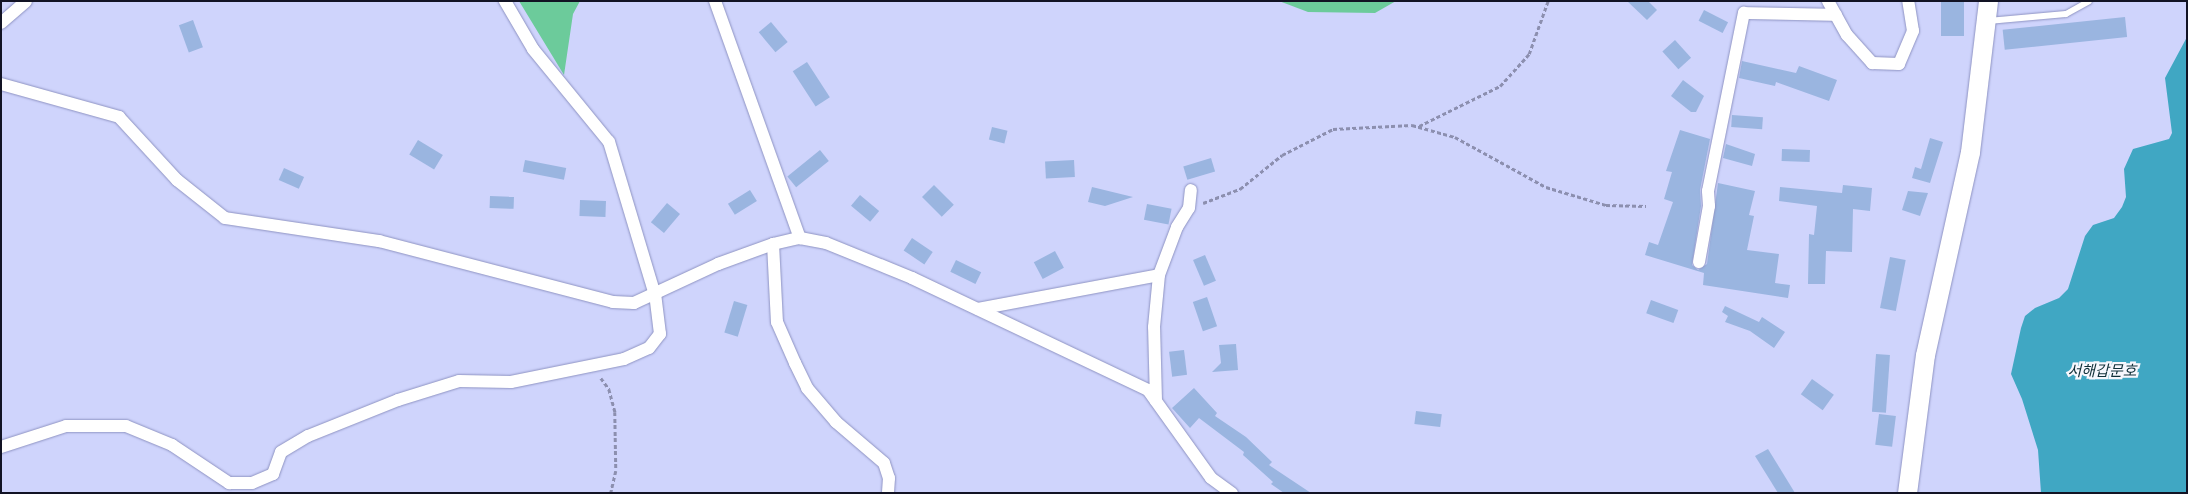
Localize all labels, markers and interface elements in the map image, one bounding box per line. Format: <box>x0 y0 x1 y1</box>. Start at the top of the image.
water label: 서해갑문호 <box>2068 361 2136 379</box>

